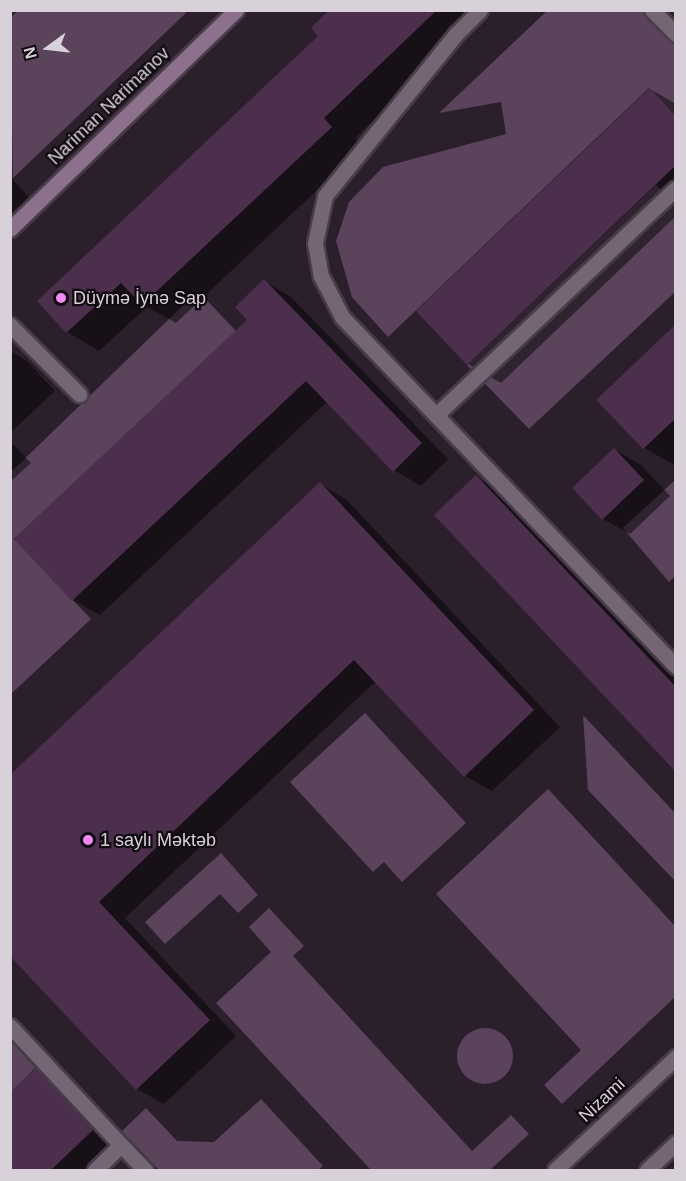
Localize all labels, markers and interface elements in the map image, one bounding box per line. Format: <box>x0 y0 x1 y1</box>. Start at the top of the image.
north arrow <box>18 18 78 78</box>
street label: Nariman Narimanov <box>44 43 174 169</box>
text: N <box>20 45 40 61</box>
place label: Düymə İynə Sap <box>73 287 206 309</box>
marker: Düymə İynə Sap <box>54 291 68 305</box>
place label: 1 saylı Məktəb <box>100 829 216 851</box>
marker: 1 saylı Məktəb <box>81 833 95 847</box>
street label: Nizami <box>575 1073 629 1127</box>

